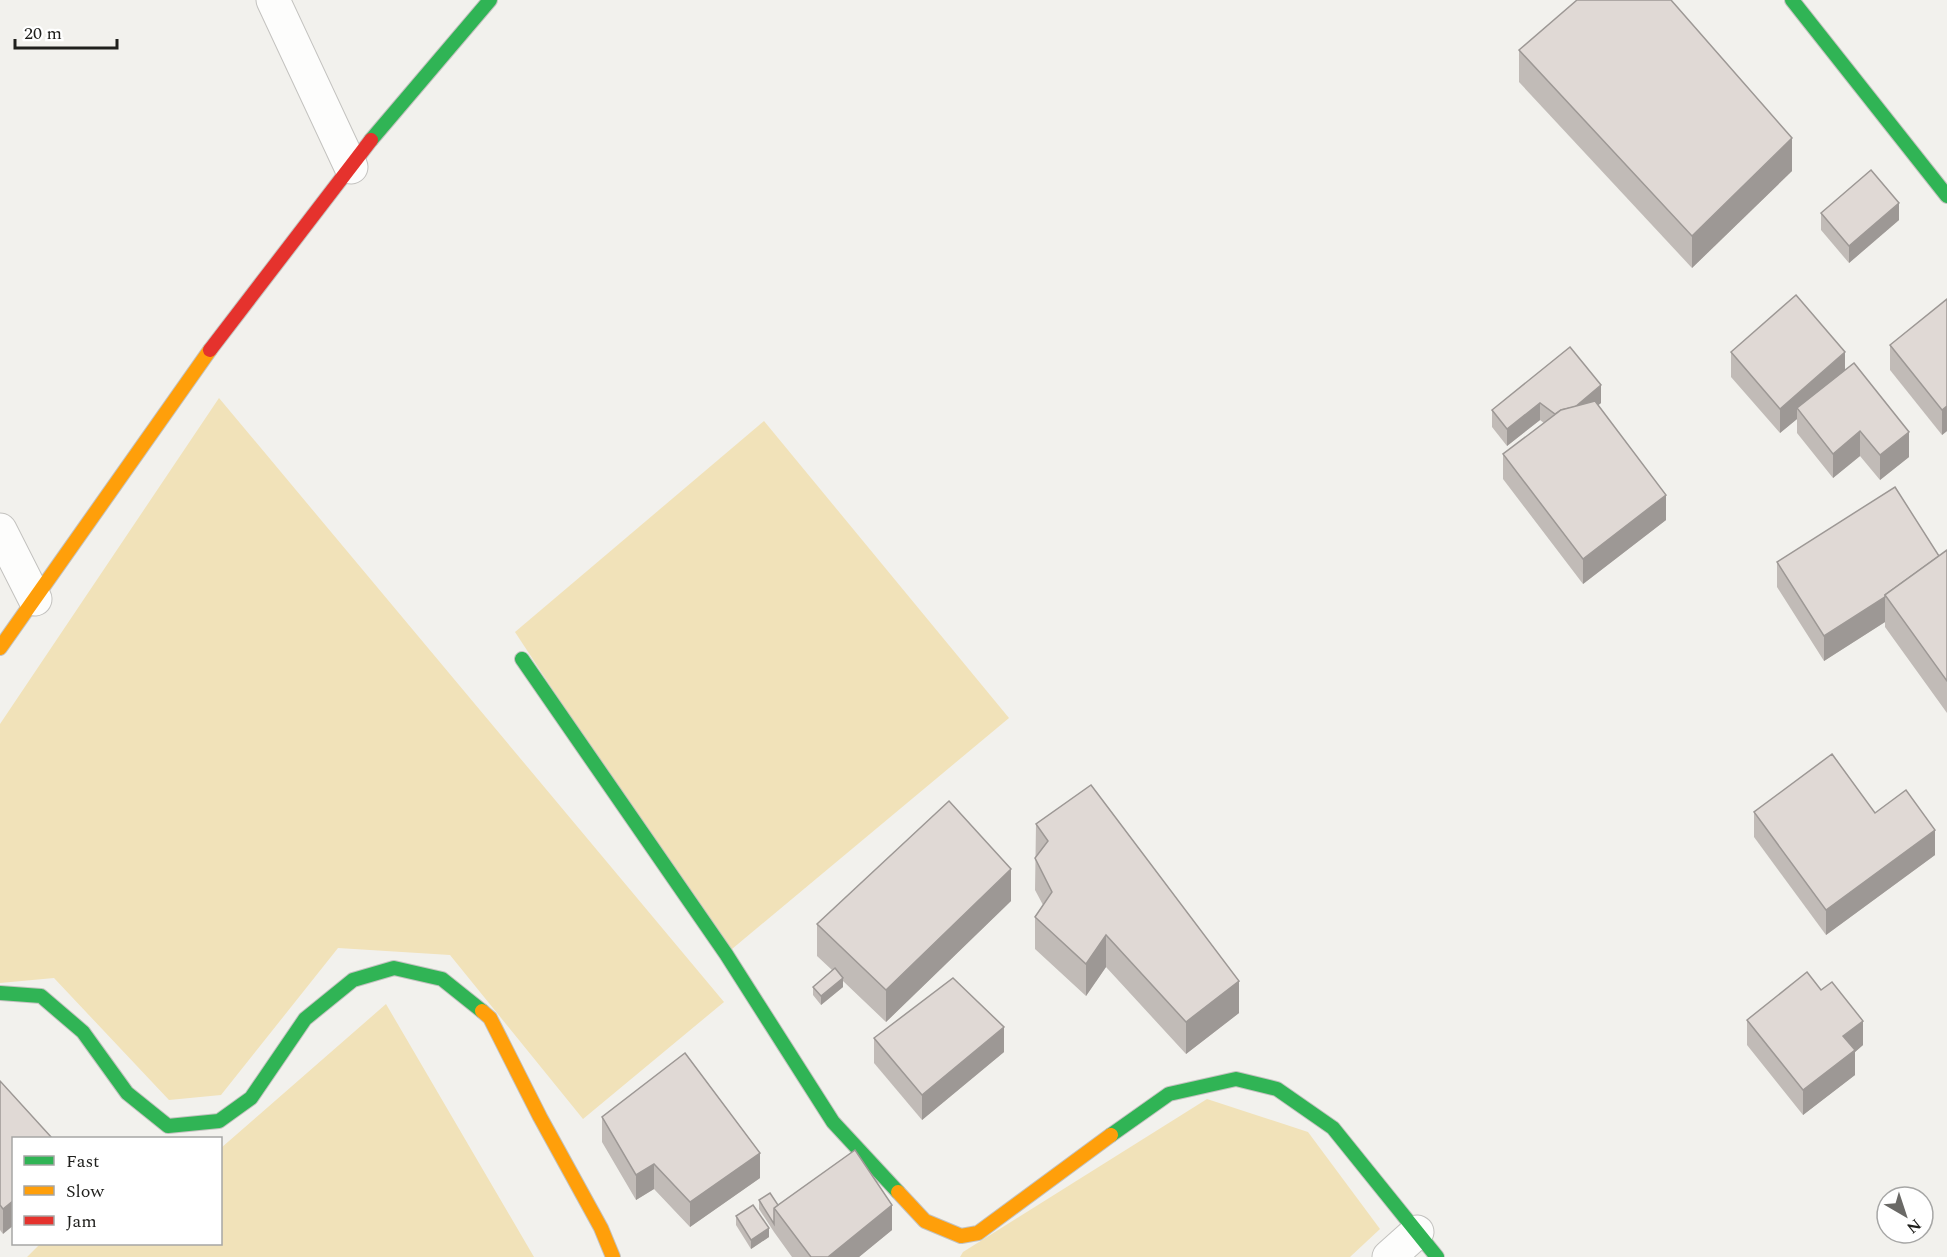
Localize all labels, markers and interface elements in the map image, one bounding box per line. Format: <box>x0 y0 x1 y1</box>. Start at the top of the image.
scale bar <box>15 12 117 50</box>
text: 20 m <box>24 20 62 47</box>
legend <box>12 1137 222 1245</box>
text: Fast <box>66 1148 99 1175</box>
text: Slow <box>66 1178 105 1205</box>
north arrow <box>1875 1185 1935 1245</box>
text: Jam <box>66 1208 97 1235</box>
text: N <box>1901 1212 1926 1239</box>

